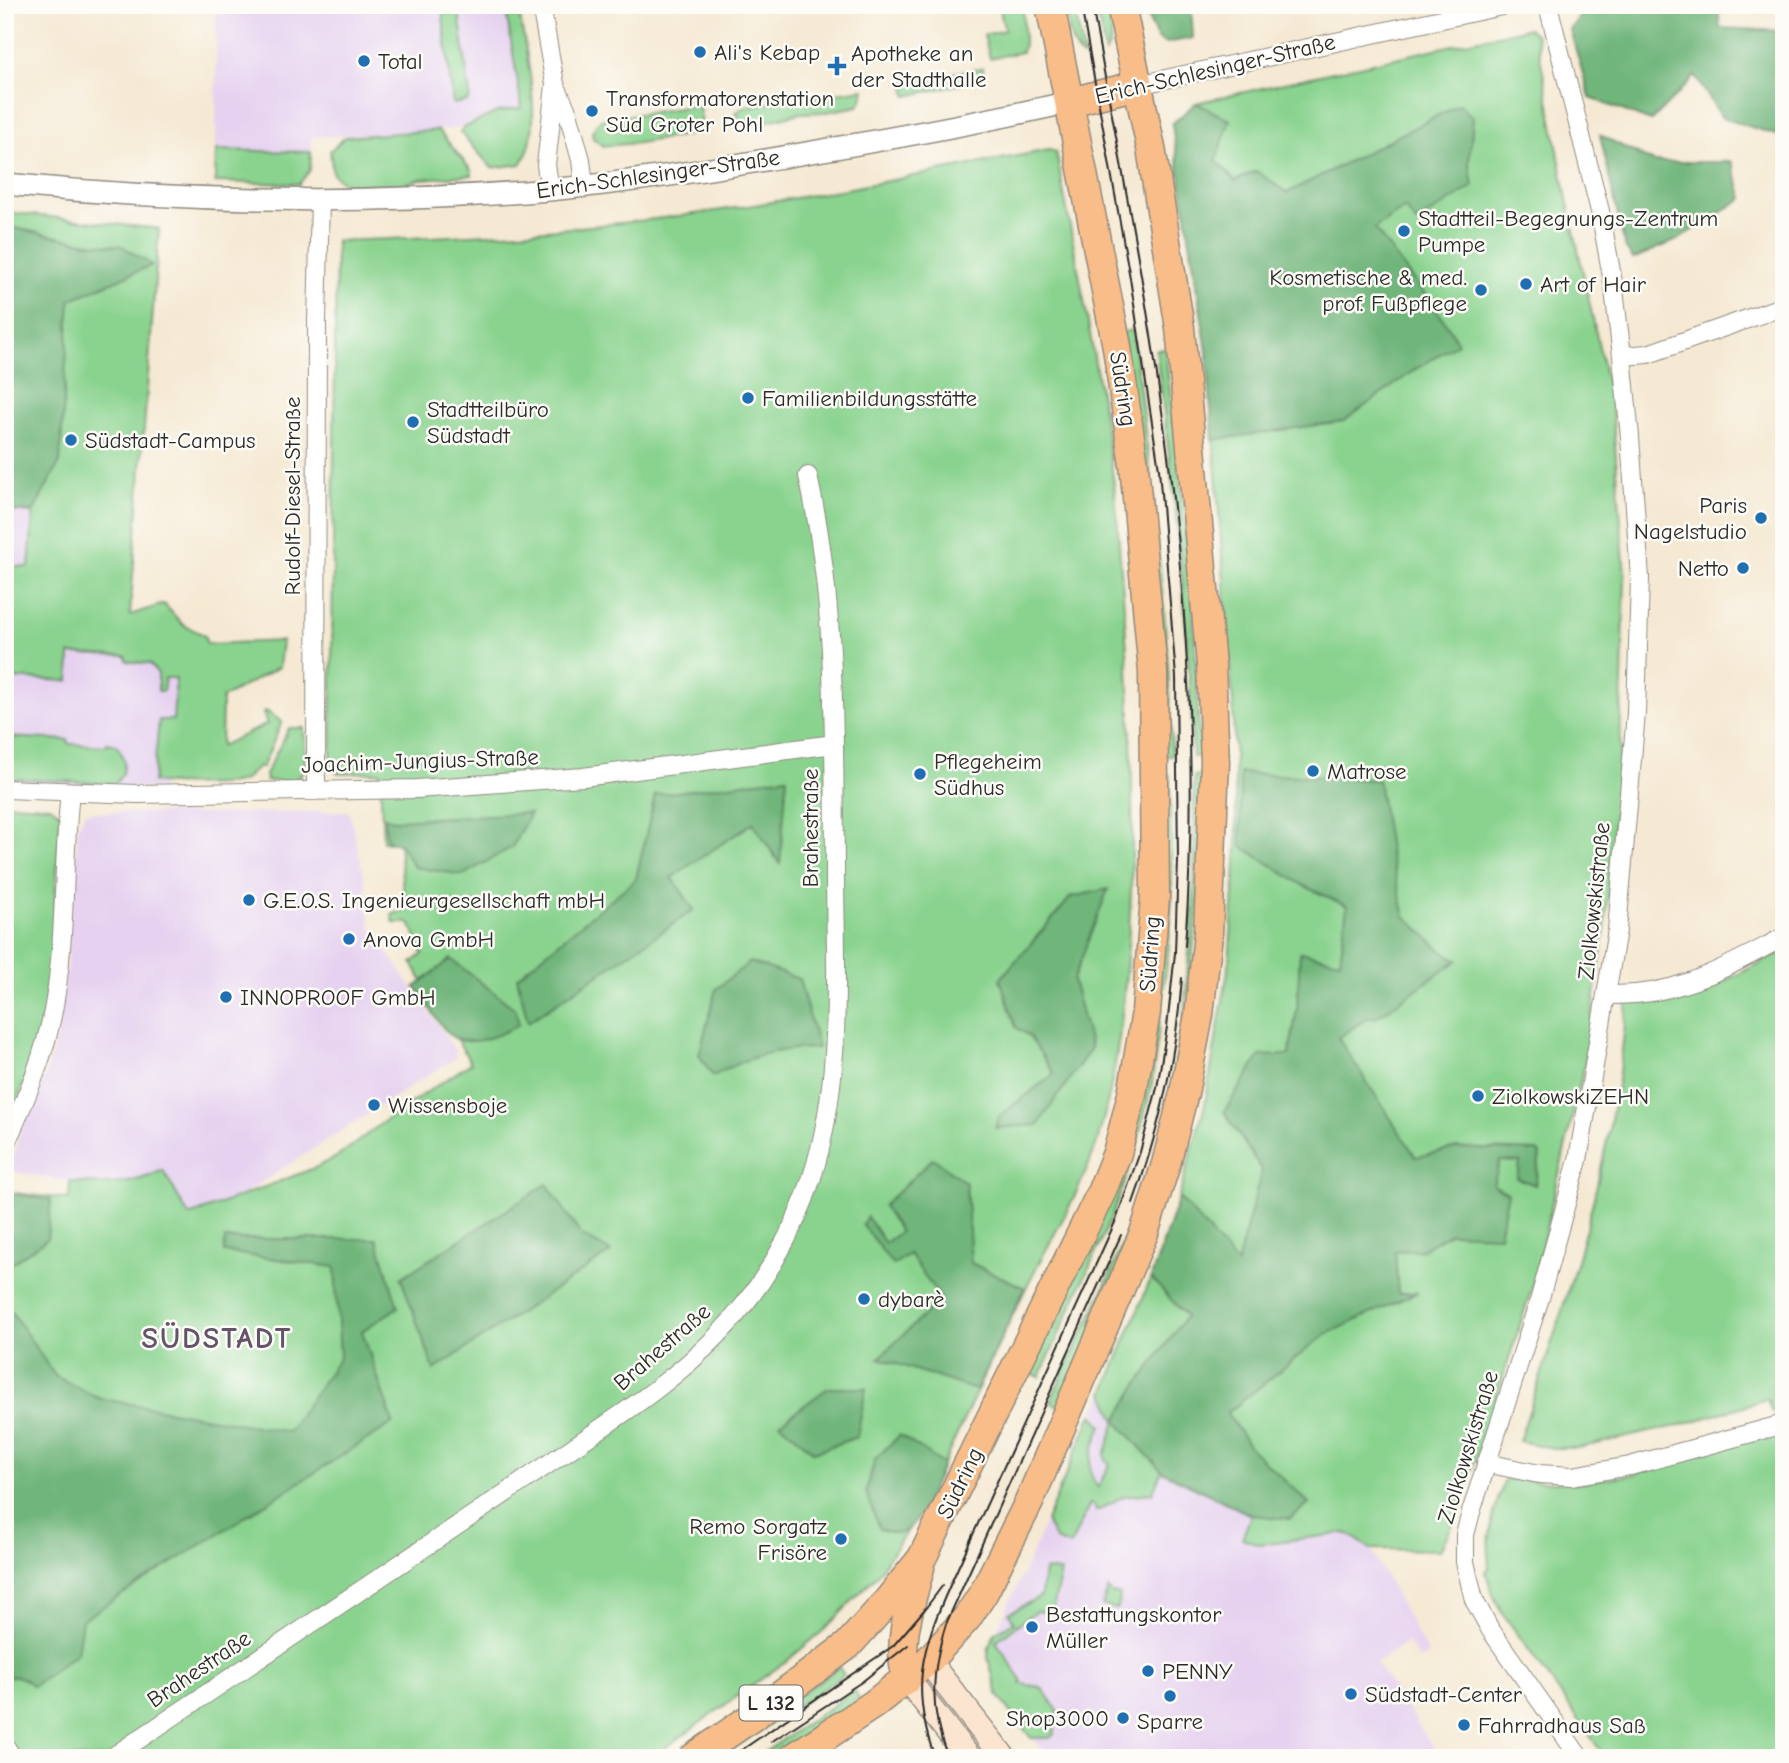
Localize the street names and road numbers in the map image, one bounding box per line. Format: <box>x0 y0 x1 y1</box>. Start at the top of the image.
street label: Erich-Schlesinger-Straße <box>1092 28 1338 110</box>
street label: Erich-Schlesinger-Straße <box>534 144 782 204</box>
street label: Südring <box>1104 349 1142 429</box>
street label: Rudolf-Diesel-Straße <box>279 397 306 595</box>
street label: Joachim-Jungius-Straße <box>301 743 539 779</box>
street label: Brahestraße <box>797 768 824 888</box>
street label: Ziolkowskistraße <box>1572 821 1616 981</box>
street label: Südring <box>1134 915 1166 993</box>
street label: Brahestraße <box>608 1298 716 1396</box>
street label: Ziolkowskistraße <box>1432 1367 1504 1527</box>
street label: Südring <box>931 1443 989 1523</box>
street label: Brahestraße <box>142 1625 256 1713</box>
road number: L 132 <box>740 1686 802 1720</box>

